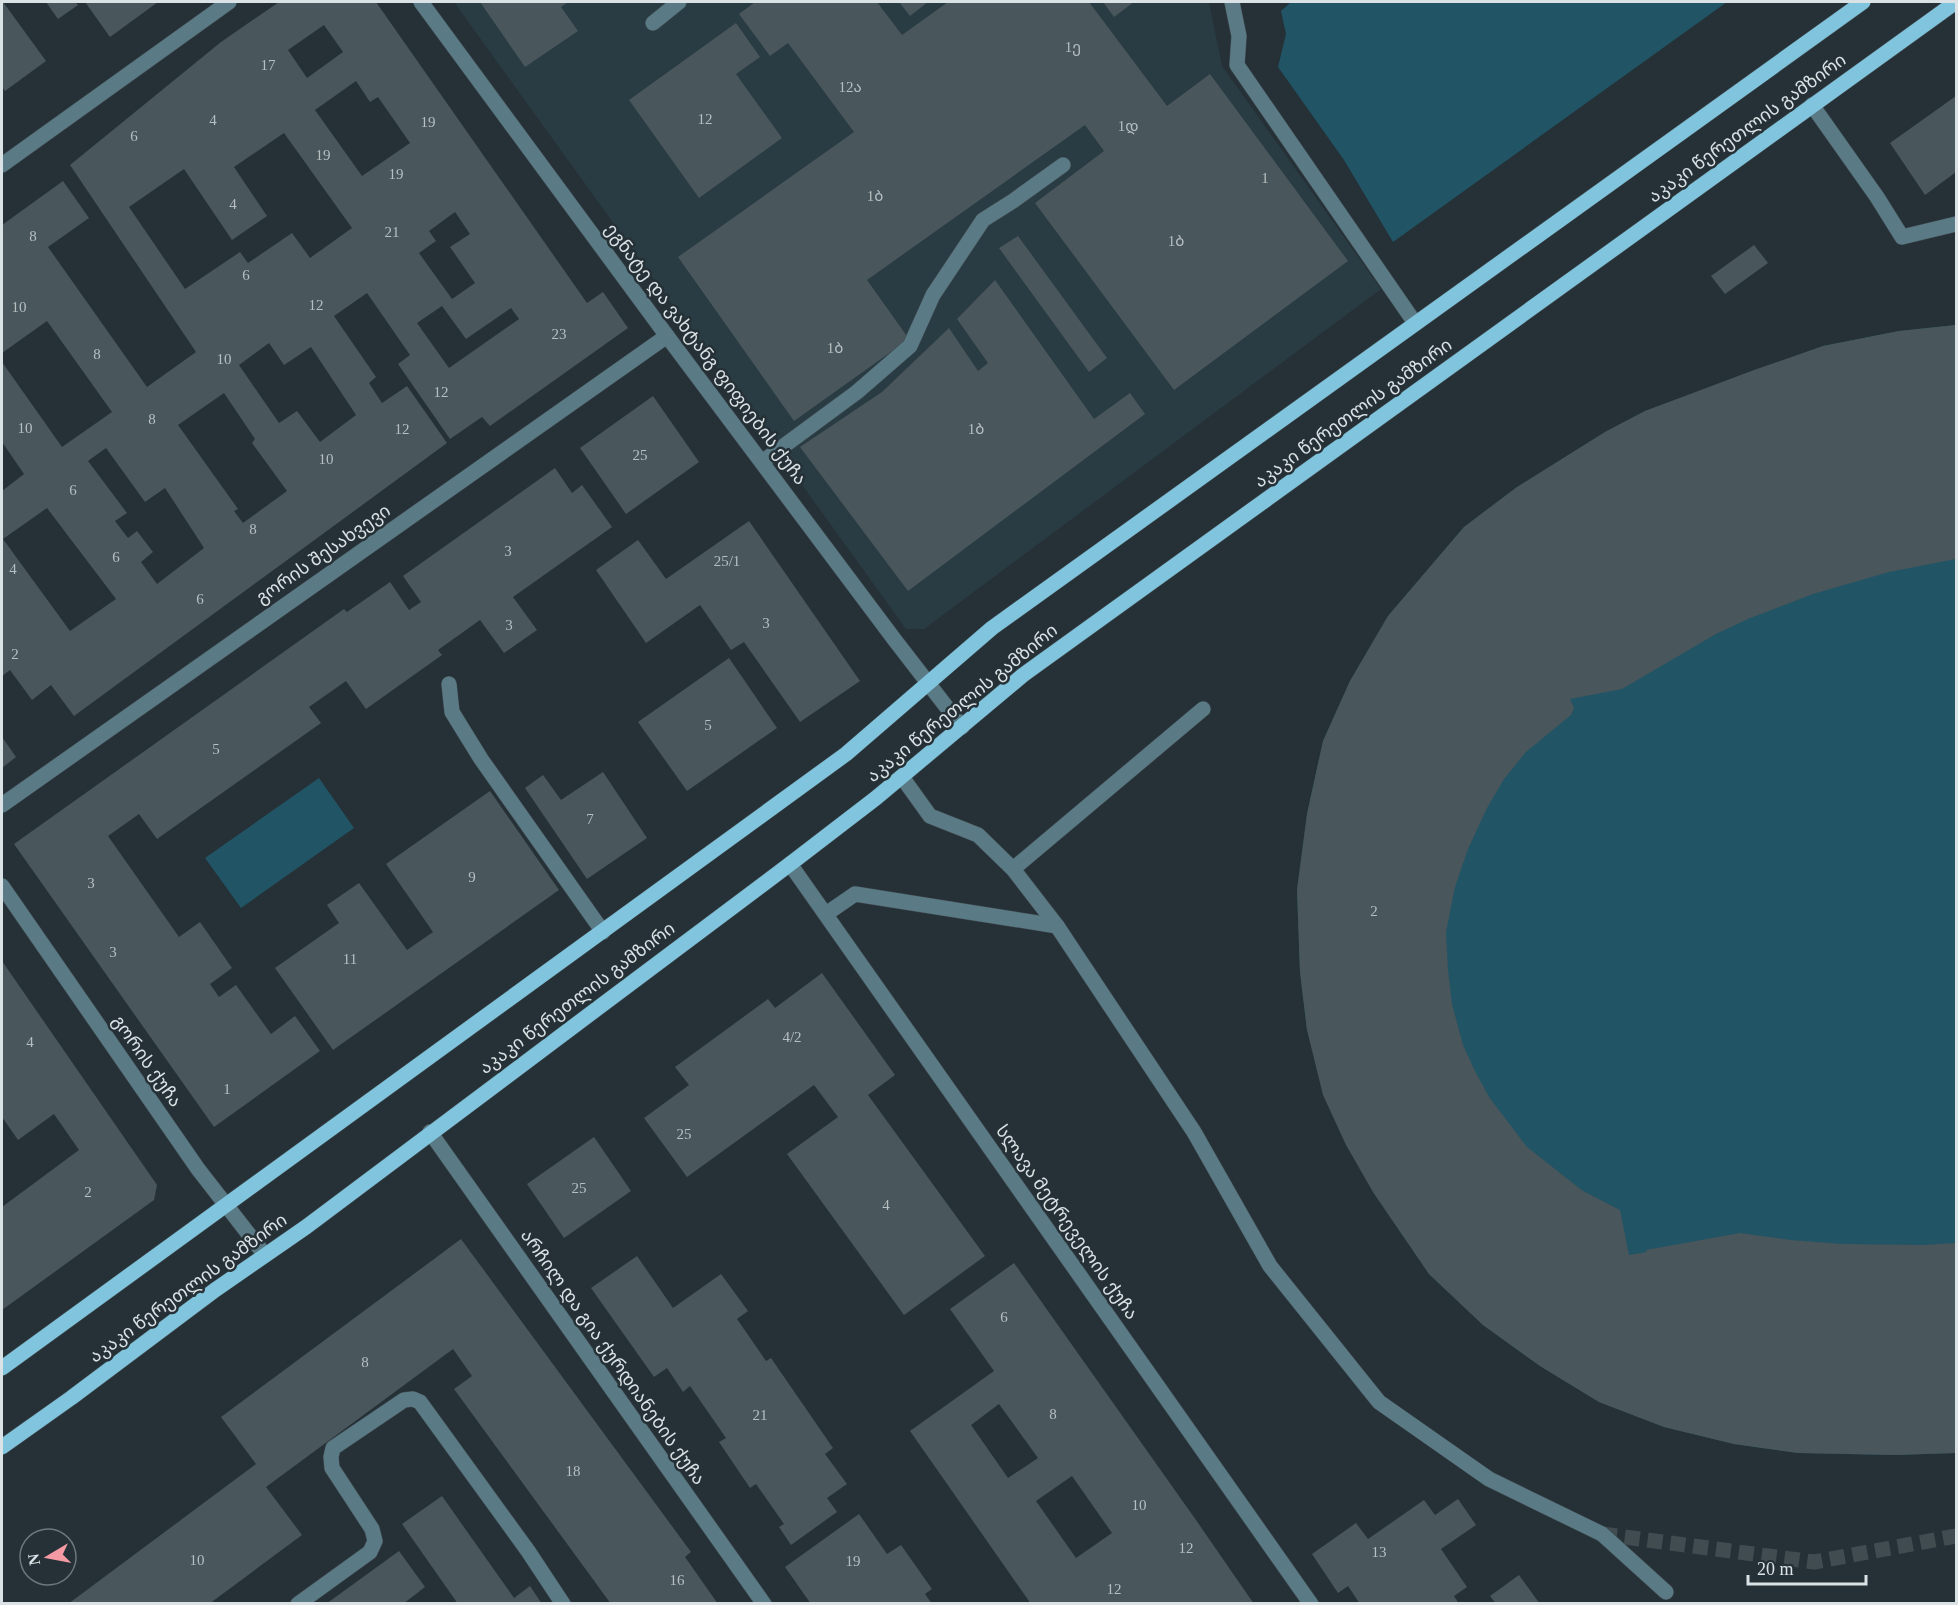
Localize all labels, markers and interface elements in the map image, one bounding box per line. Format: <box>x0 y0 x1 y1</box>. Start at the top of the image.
house number: 1ე <box>1065 39 1081 56</box>
street label: აკაკი წერეთლის გამზირი <box>1644 50 1850 207</box>
house number: 17 <box>261 57 276 73</box>
house number: 12ა <box>838 79 862 95</box>
house number: 12 <box>698 111 713 127</box>
house number: 4 <box>209 112 217 128</box>
house number: 19 <box>421 114 436 130</box>
house number: 1დ <box>1118 118 1138 135</box>
house number: 6 <box>130 128 138 144</box>
house number: 19 <box>316 147 331 163</box>
house number: 19 <box>389 166 404 182</box>
house number: 1 <box>1261 170 1269 186</box>
house number: 1ბ <box>867 188 883 204</box>
house number: 4 <box>229 196 237 212</box>
street label: ეგნატე და ვახტანგ ფიფიების ქუჩა <box>600 219 811 489</box>
house number: 21 <box>385 224 400 240</box>
house number: 8 <box>29 228 37 244</box>
house number: 1ბ <box>1168 233 1184 249</box>
house number: 6 <box>242 267 250 283</box>
house number: 12 <box>309 297 324 313</box>
house number: 10 <box>12 299 27 315</box>
house number: 23 <box>552 326 567 342</box>
street label: აკაკი წერეთლის გამზირი <box>1250 335 1456 492</box>
house number: 1ბ <box>827 340 843 356</box>
house number: 8 <box>93 346 101 362</box>
house number: 10 <box>217 351 232 367</box>
house number: 12 <box>434 384 449 400</box>
house number: 8 <box>148 411 156 427</box>
house number: 10 <box>18 420 33 436</box>
house number: 12 <box>395 421 410 437</box>
house number: 1ბ <box>968 421 984 437</box>
house number: 25 <box>633 447 648 463</box>
house number: 10 <box>319 451 334 467</box>
house number: 6 <box>69 482 77 498</box>
street label: გორის შესახვევი <box>252 500 394 609</box>
house number: 8 <box>249 521 257 537</box>
house number: 3 <box>504 543 512 559</box>
house number: 6 <box>112 549 120 565</box>
house number: 25/1 <box>714 553 740 569</box>
house number: 4 <box>9 561 17 577</box>
house number: 6 <box>196 591 204 607</box>
house number: 3 <box>762 615 770 631</box>
house number: 3 <box>505 617 513 633</box>
street label: აკაკი წერეთლის გამზირი <box>863 620 1062 787</box>
house number: 2 <box>11 646 19 662</box>
house number: 5 <box>704 717 712 733</box>
house number: 5 <box>212 741 220 757</box>
house number: 7 <box>586 811 594 827</box>
house number: 9 <box>468 869 476 885</box>
house number: 3 <box>87 875 95 891</box>
house number: 2 <box>1370 903 1378 919</box>
street label: აკაკი წერეთლის გამზირი <box>475 918 679 1079</box>
house number: 3 <box>109 944 117 960</box>
house number: 11 <box>343 951 357 967</box>
street label: გორის ქუჩა <box>107 1011 186 1111</box>
house number: 4/2 <box>782 1029 802 1045</box>
house number: 4 <box>26 1034 34 1050</box>
house number: 1 <box>223 1081 231 1097</box>
street label: სლავა მეტრეველის ქუჩა <box>991 1121 1142 1324</box>
house number: 25 <box>677 1126 692 1142</box>
house number: 25 <box>572 1180 587 1196</box>
house number: 2 <box>84 1184 92 1200</box>
house number: 4 <box>882 1197 890 1213</box>
street label: აკაკი წერეთლის გამზირი <box>85 1210 291 1367</box>
street label: არჩილ და გია ქურდიანების ქუჩა <box>516 1226 709 1489</box>
house number: 6 <box>1000 1309 1008 1325</box>
house number: 8 <box>361 1354 369 1370</box>
house number: 8 <box>1049 1406 1057 1422</box>
house number: 21 <box>753 1407 768 1423</box>
house number: 18 <box>566 1463 581 1479</box>
house number: 10 <box>1132 1497 1147 1513</box>
north arrow <box>18 1527 78 1587</box>
house number: 12 <box>1179 1540 1194 1556</box>
house number: 13 <box>1372 1544 1387 1560</box>
scale bar <box>1748 1548 1866 1586</box>
text: N <box>24 1552 43 1567</box>
house number: 10 <box>190 1552 205 1568</box>
house number: 19 <box>846 1553 861 1569</box>
text: 20 m <box>1757 1559 1794 1579</box>
house number: 16 <box>670 1572 685 1588</box>
house number: 12 <box>1107 1581 1122 1597</box>

